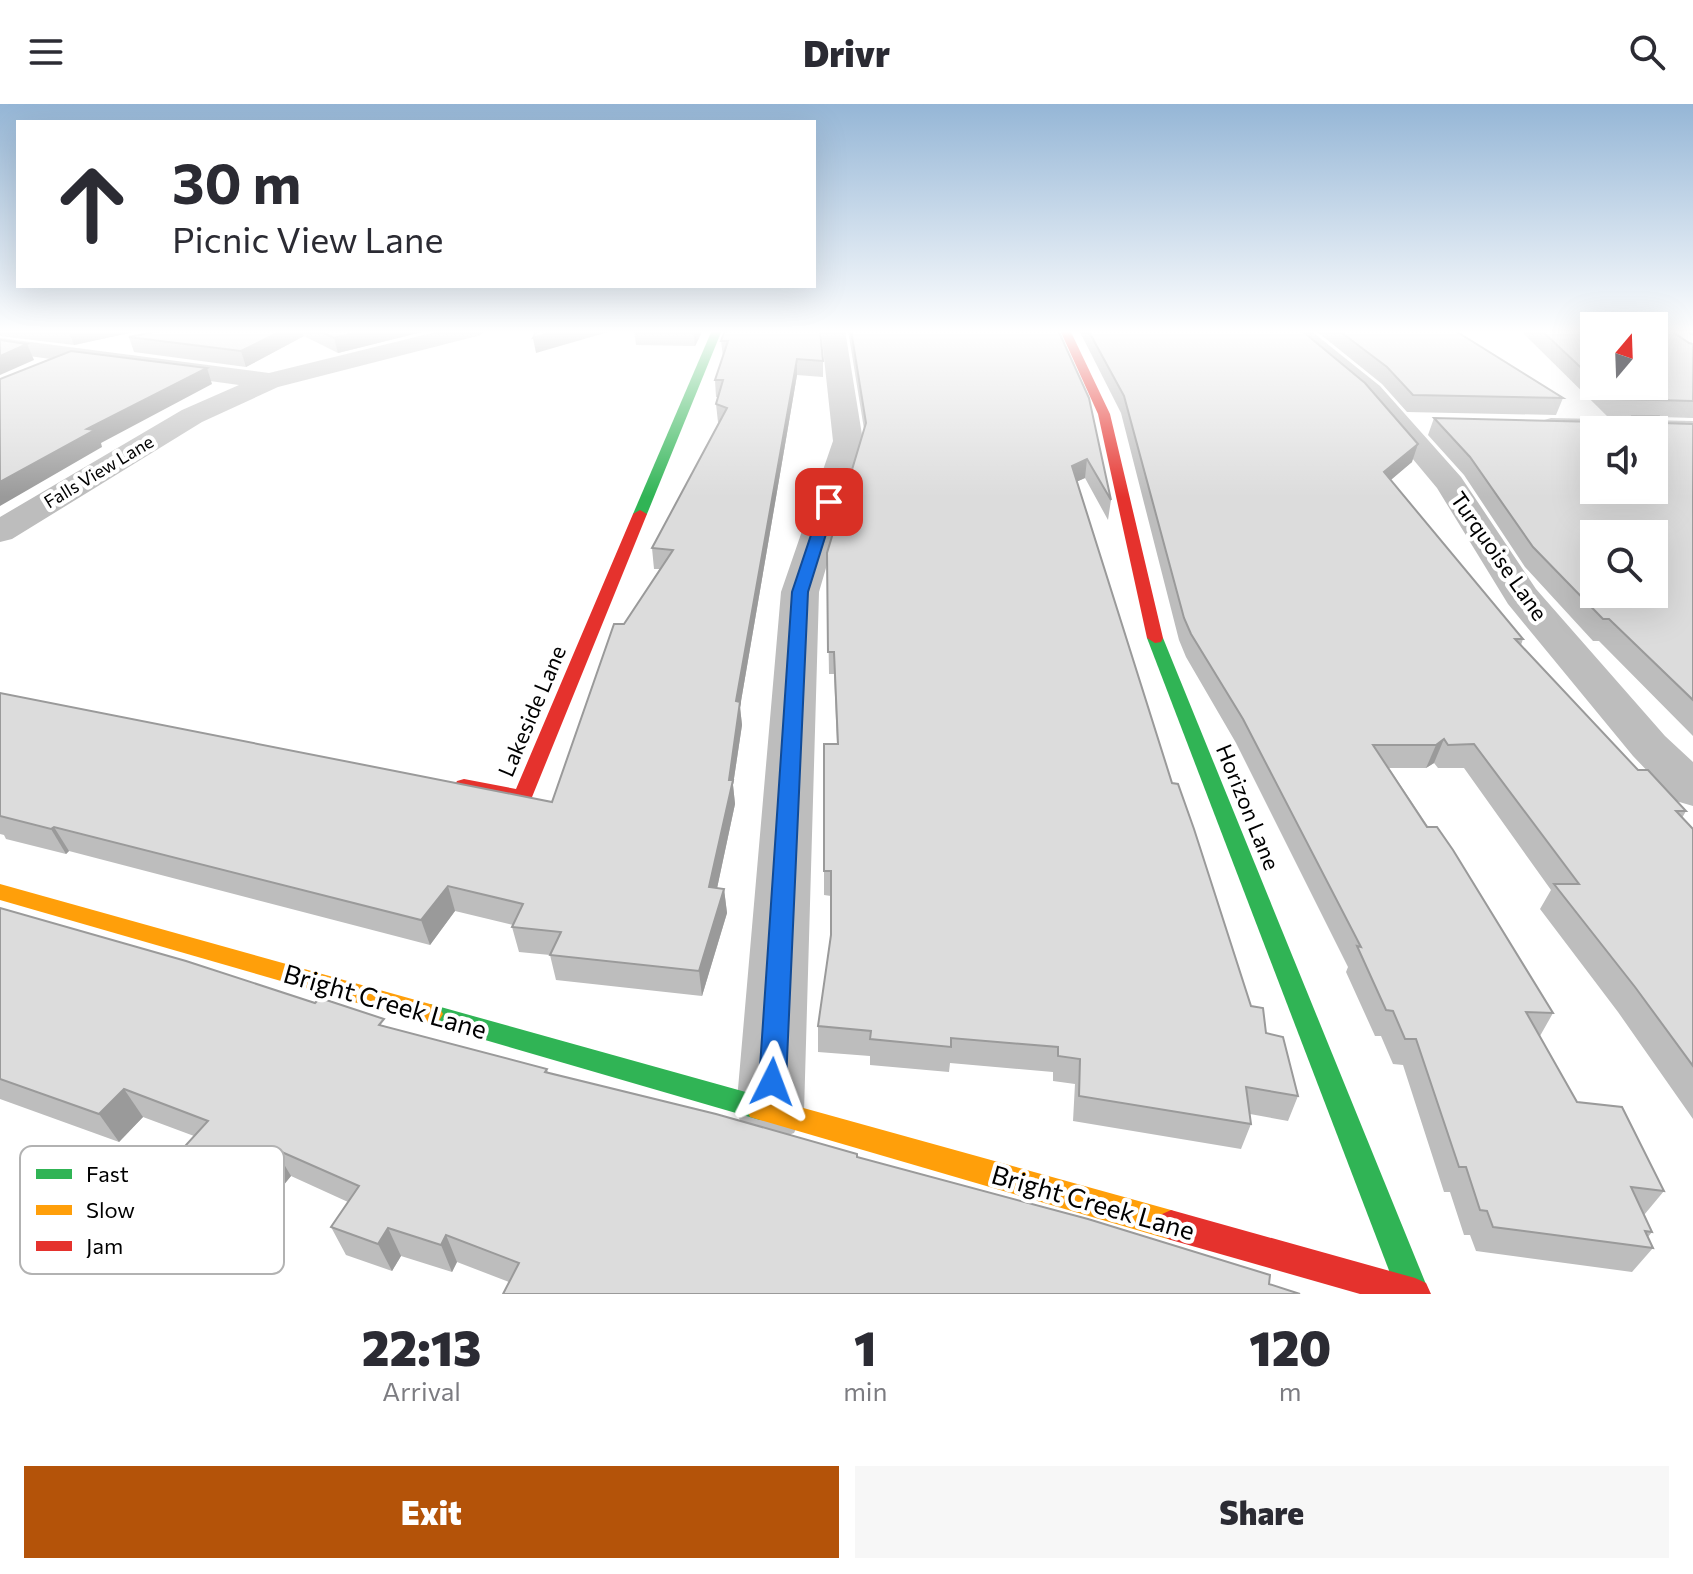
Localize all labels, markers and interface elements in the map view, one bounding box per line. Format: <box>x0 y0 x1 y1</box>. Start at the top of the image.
icon: menu <box>24 30 68 74</box>
text: Drivr <box>803 30 890 74</box>
icon: search <box>1625 30 1669 74</box>
text: 30 m <box>172 147 301 216</box>
icon: ahead <box>40 152 144 256</box>
text: Picnic View Lane <box>172 216 443 260</box>
north arrow <box>1580 312 1668 400</box>
map controls <box>1580 312 1668 608</box>
button: sound <box>1580 416 1668 504</box>
street label: Falls View Lane <box>40 430 157 512</box>
pin <box>795 468 863 536</box>
icon: arrive <box>807 480 851 524</box>
street label: Turquoise Lane <box>1445 486 1554 625</box>
button: search <box>1580 520 1668 608</box>
street label: Lakeside Lane <box>492 641 571 780</box>
street label: Horizon Lane <box>1211 740 1286 874</box>
street label: Bright Creek Lane <box>280 957 491 1044</box>
position arrow <box>730 1040 814 1124</box>
legend <box>20 1146 284 1274</box>
street label: Bright Creek Lane <box>988 1158 1199 1245</box>
text: Fast <box>86 1160 129 1187</box>
text: Slow <box>86 1196 135 1223</box>
text: Jam <box>86 1232 123 1259</box>
text: 22:13 <box>362 1317 481 1376</box>
text: 1 <box>854 1317 877 1376</box>
text: 120 <box>1249 1317 1331 1376</box>
text: Arrival <box>382 1375 461 1406</box>
text: min <box>843 1375 887 1406</box>
text: m <box>1279 1375 1302 1406</box>
button: Exit <box>24 1466 839 1558</box>
button: Share <box>855 1466 1669 1558</box>

